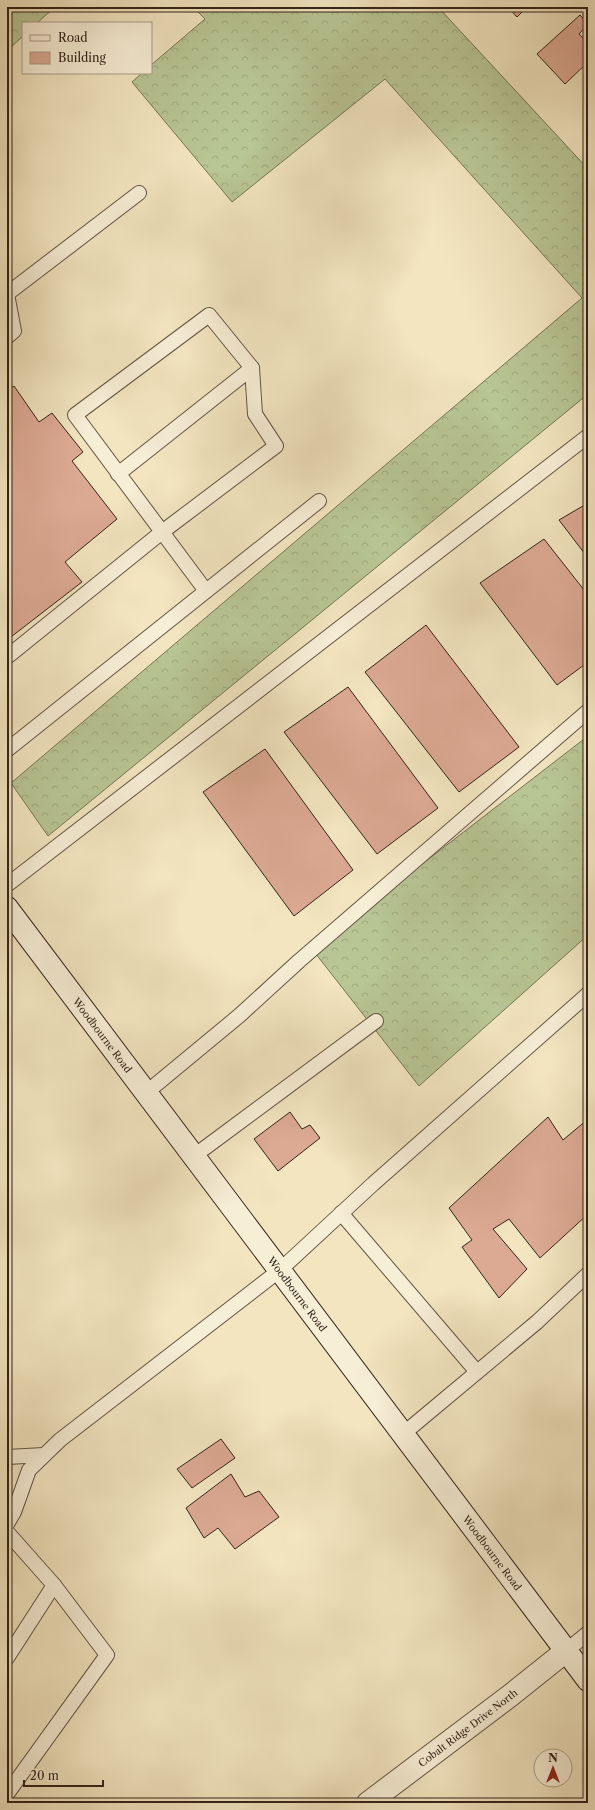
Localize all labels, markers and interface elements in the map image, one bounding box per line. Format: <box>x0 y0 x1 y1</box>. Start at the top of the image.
legend <box>22 22 152 74</box>
text: Road <box>58 30 88 45</box>
text: Building <box>58 50 106 65</box>
street label: Woodbourne Road <box>69 995 135 1075</box>
street label: Woodbourne Road <box>264 1253 329 1334</box>
street label: Woodbourne Road <box>459 1512 524 1593</box>
street label: Cobalt Ridge Drive North <box>416 1686 521 1770</box>
north arrow <box>533 1748 573 1788</box>
text: N <box>548 1751 558 1765</box>
scale bar <box>24 1762 103 1788</box>
text: 20 m <box>30 1768 59 1783</box>

